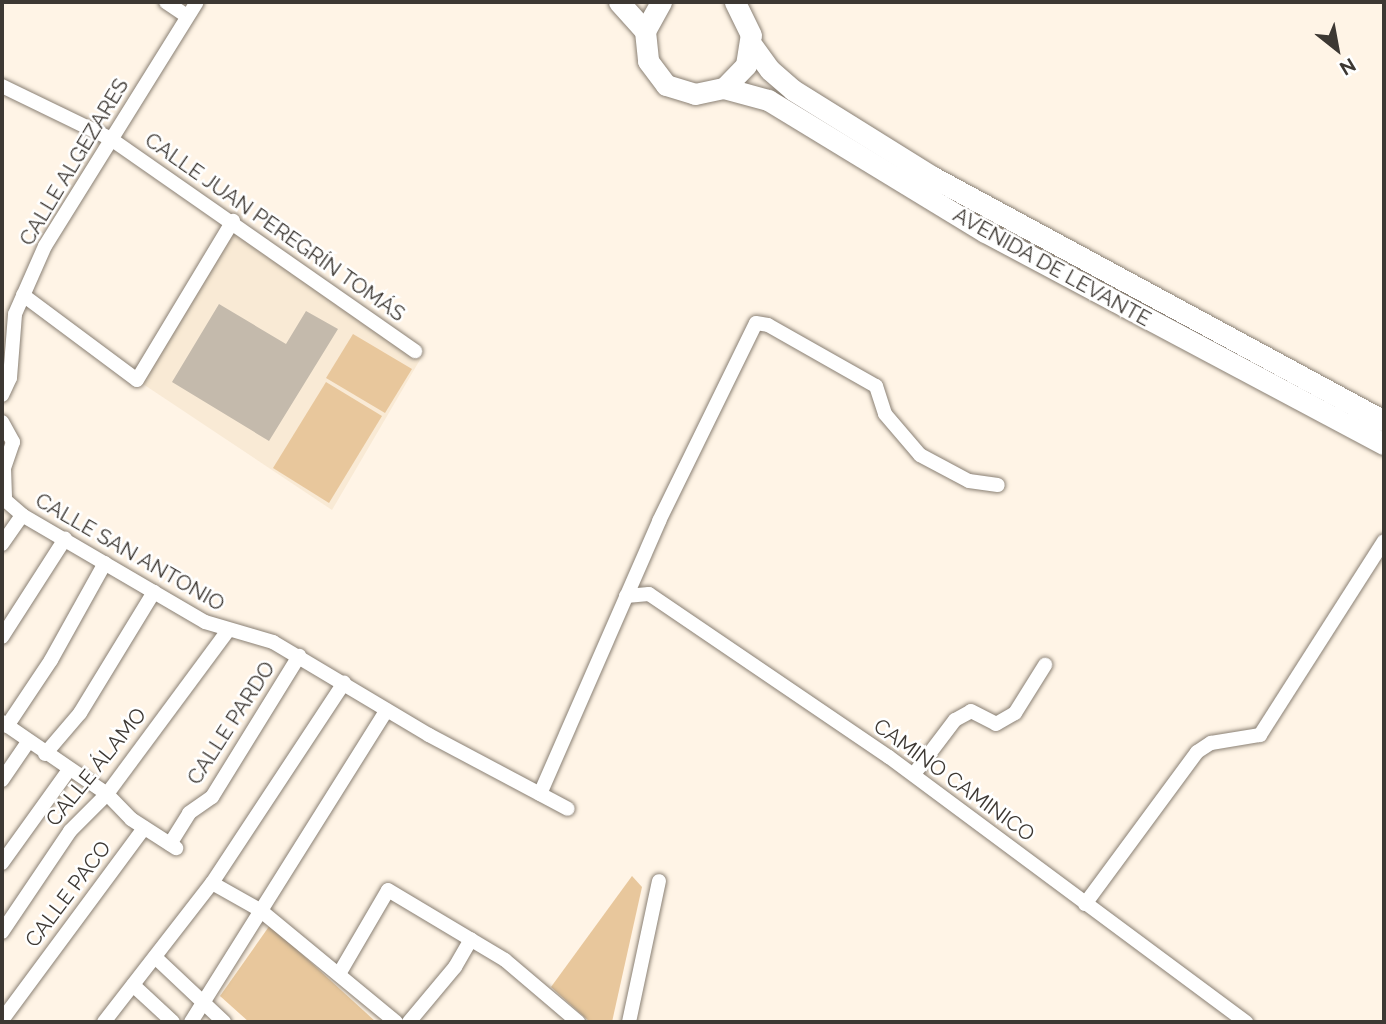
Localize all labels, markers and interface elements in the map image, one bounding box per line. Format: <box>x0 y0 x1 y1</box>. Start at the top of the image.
north arrow <box>1302 14 1372 84</box>
text: N <box>1336 54 1360 80</box>
street label: CALLE ALGEZARES <box>14 74 134 250</box>
street label: CALLE JUAN PEREGRÍN TOMÁS <box>140 127 410 327</box>
street label: AVENIDA DE LEVANTE <box>949 202 1155 332</box>
street label: CALLE SAN ANTONIO <box>31 487 229 617</box>
street label: CALLE PARDO <box>182 657 280 789</box>
street label: CALLE ÁLAMO <box>40 702 152 832</box>
street label: CAMINO CAMINICO <box>869 713 1039 847</box>
street label: CALLE PACO <box>20 836 116 952</box>

